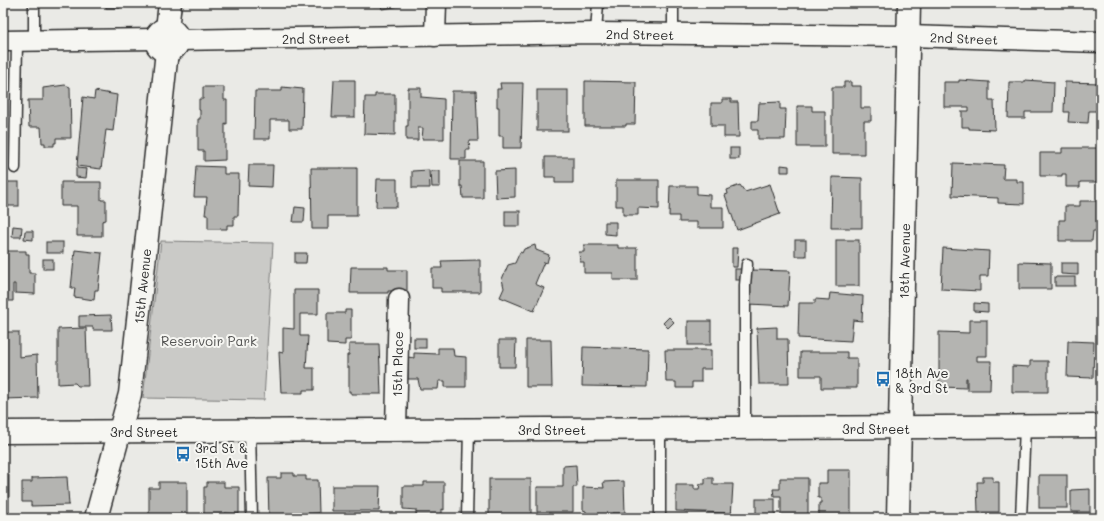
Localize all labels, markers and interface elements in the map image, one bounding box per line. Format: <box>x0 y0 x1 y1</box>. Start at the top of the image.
street label: 2nd Street <box>606 25 675 43</box>
street label: 2nd Street <box>930 28 999 48</box>
street label: 2nd Street <box>282 29 351 47</box>
street label: 18th Avenue <box>895 223 913 299</box>
street label: 15th Avenue <box>130 248 154 324</box>
street label: 15th Place <box>388 331 406 397</box>
park label: Reservoir Park <box>161 332 257 349</box>
place label: 18th Ave & 3rd St <box>895 364 949 396</box>
bus stop icon: 18th Ave & 3rd St <box>874 370 892 388</box>
street label: 3rd Street <box>842 420 910 437</box>
street label: 3rd Street <box>518 421 586 438</box>
street label: 3rd Street <box>110 423 178 440</box>
place label: 3rd St & 15th Ave <box>195 439 248 471</box>
bus stop icon: 3rd St & 15th Ave <box>174 445 192 463</box>

